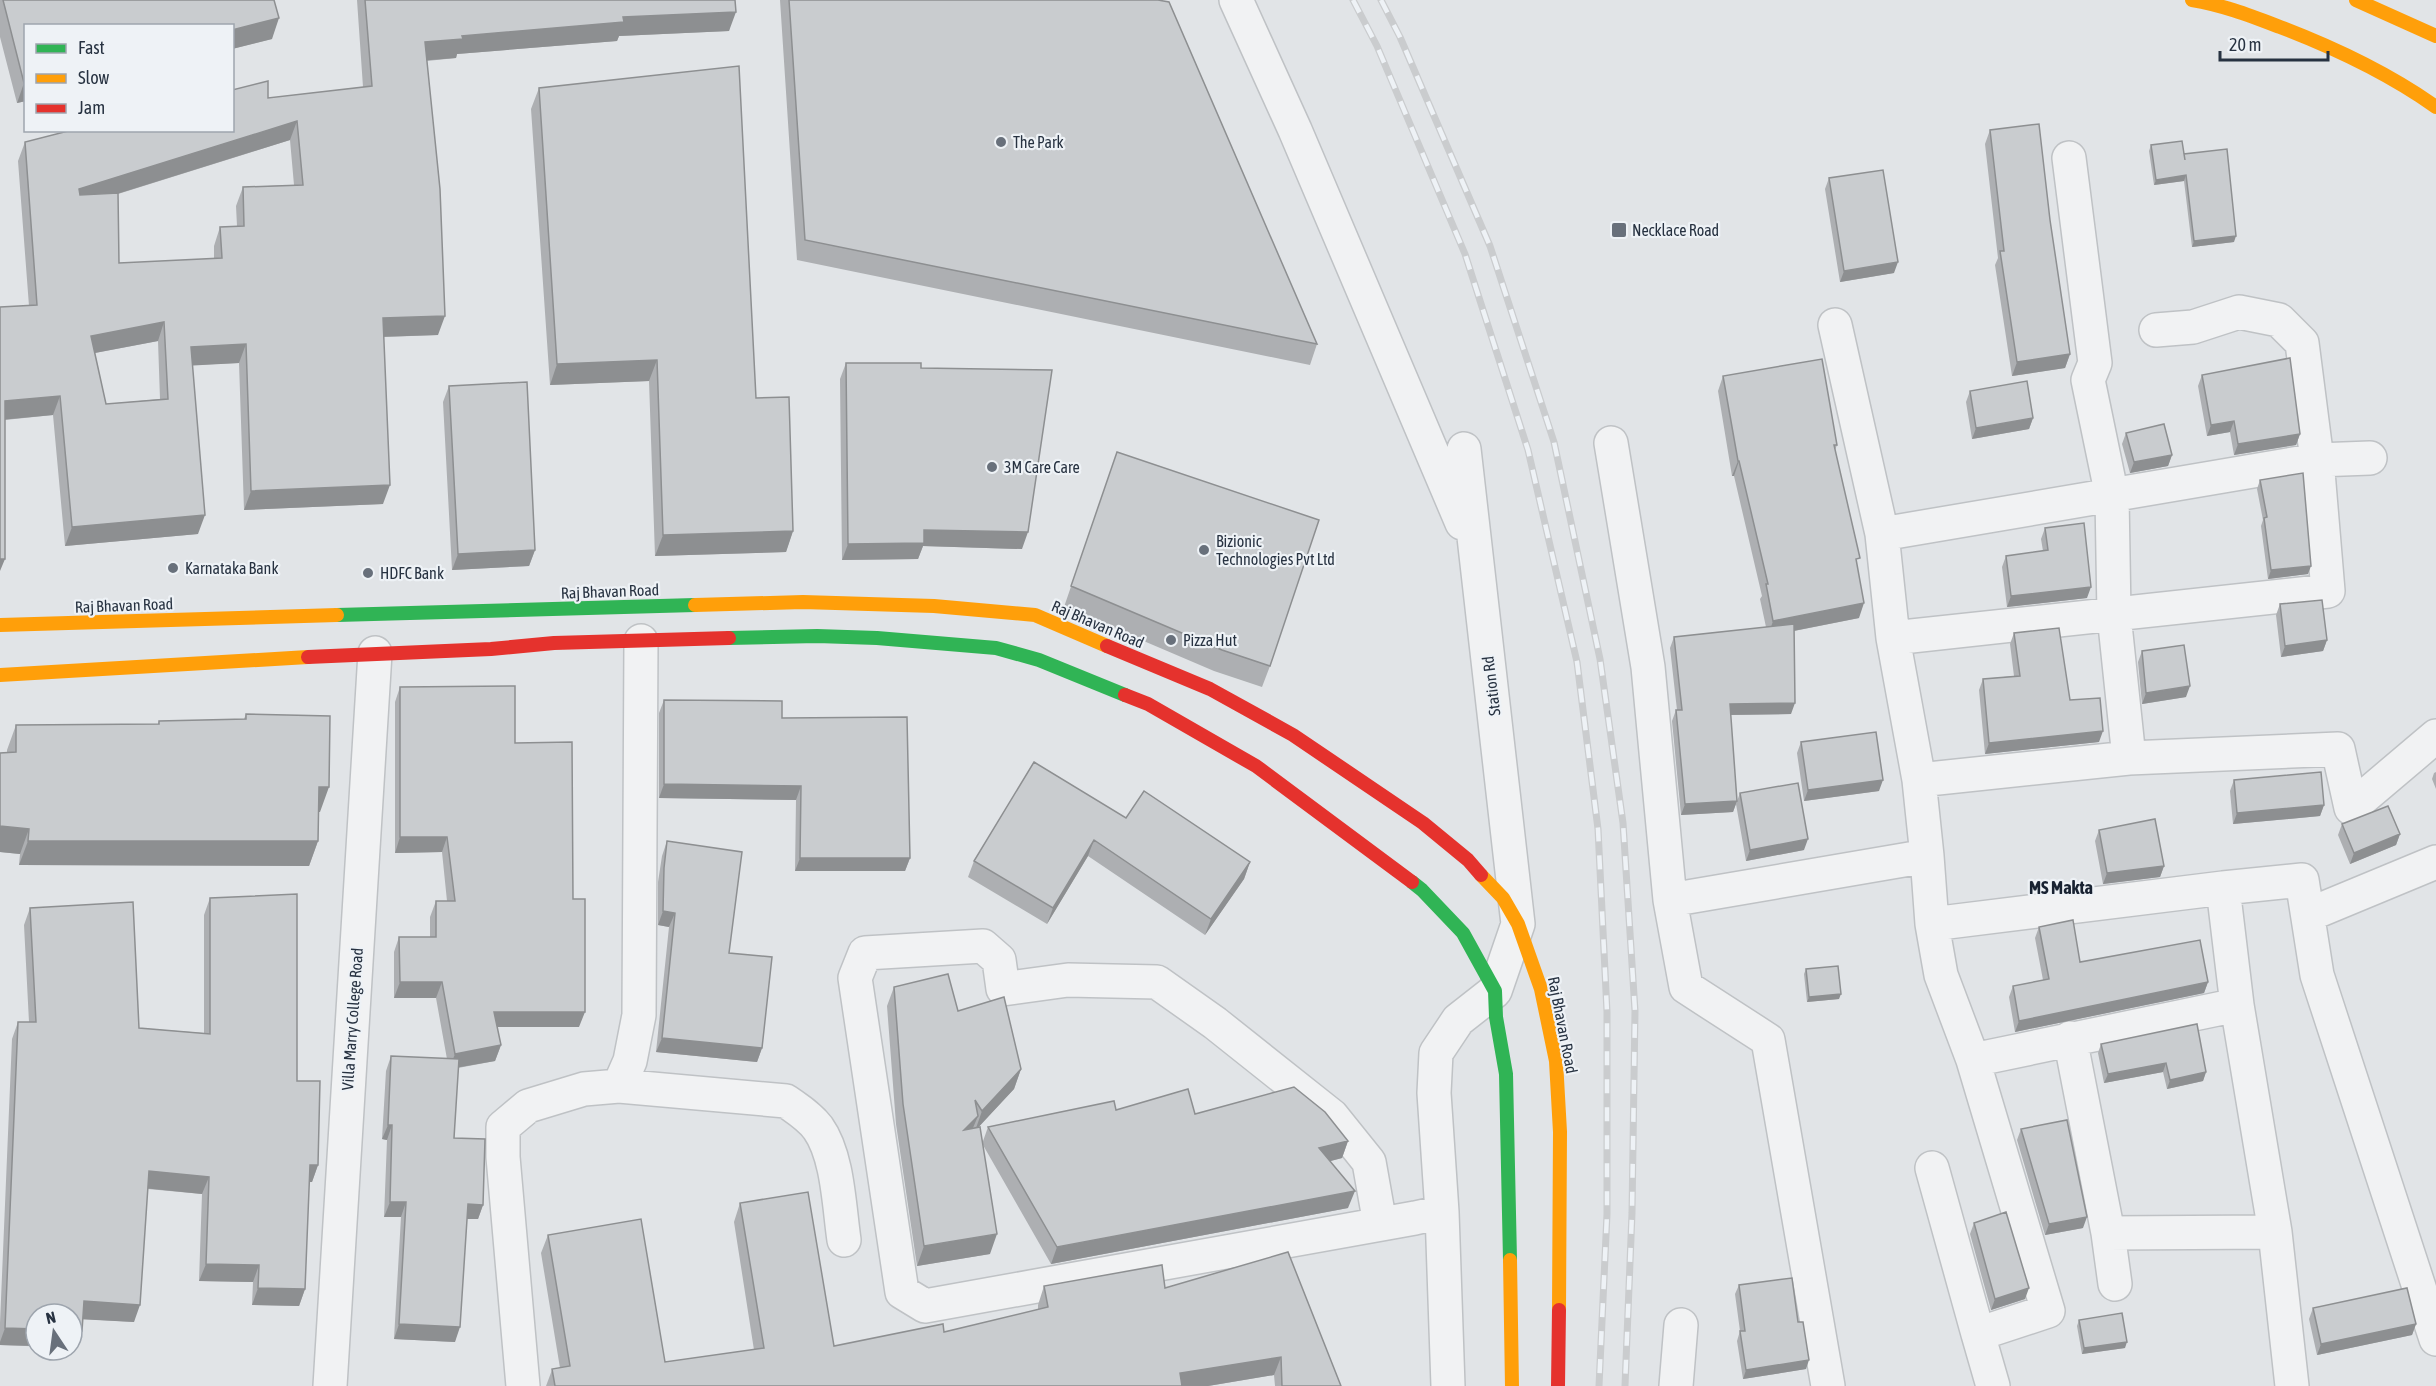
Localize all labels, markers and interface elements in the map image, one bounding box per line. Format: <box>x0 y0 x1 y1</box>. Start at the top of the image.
legend <box>24 24 234 132</box>
scale bar <box>2220 24 2328 62</box>
text: 20 m <box>2229 34 2261 55</box>
text: Fast <box>78 37 105 58</box>
text: Slow <box>78 67 109 88</box>
text: Jam <box>78 97 105 118</box>
place label: The Park <box>1013 133 1064 151</box>
marker: The Park <box>994 135 1008 149</box>
marker: Necklace Road <box>1610 221 1628 239</box>
place label: Necklace Road <box>1632 221 1719 239</box>
place label: 3M Care Care <box>1004 458 1080 476</box>
marker: 3M Care Care <box>985 460 999 474</box>
place label: Bizionic Technologies Pvt Ltd <box>1216 532 1335 569</box>
marker: Bizionic Technologies Pvt Ltd <box>1197 543 1211 557</box>
place label: Karnataka Bank <box>185 559 278 577</box>
marker: Karnataka Bank <box>166 561 180 575</box>
place label: HDFC Bank <box>380 564 444 582</box>
marker: HDFC Bank <box>361 566 375 580</box>
street label: Raj Bhavan Road <box>560 580 660 603</box>
street label: Raj Bhavan Road <box>74 594 174 617</box>
street label: Raj Bhavan Road <box>1049 596 1147 652</box>
place label: Pizza Hut <box>1183 631 1237 649</box>
marker: Pizza Hut <box>1164 633 1178 647</box>
street label: Station Rd <box>1478 655 1504 717</box>
district label: MS Makta <box>2029 877 2093 898</box>
street label: Villa Marry College Road <box>338 947 367 1091</box>
street label: Raj Bhavan Road <box>1544 975 1581 1075</box>
north arrow <box>24 1302 84 1362</box>
text: N <box>44 1308 57 1327</box>

